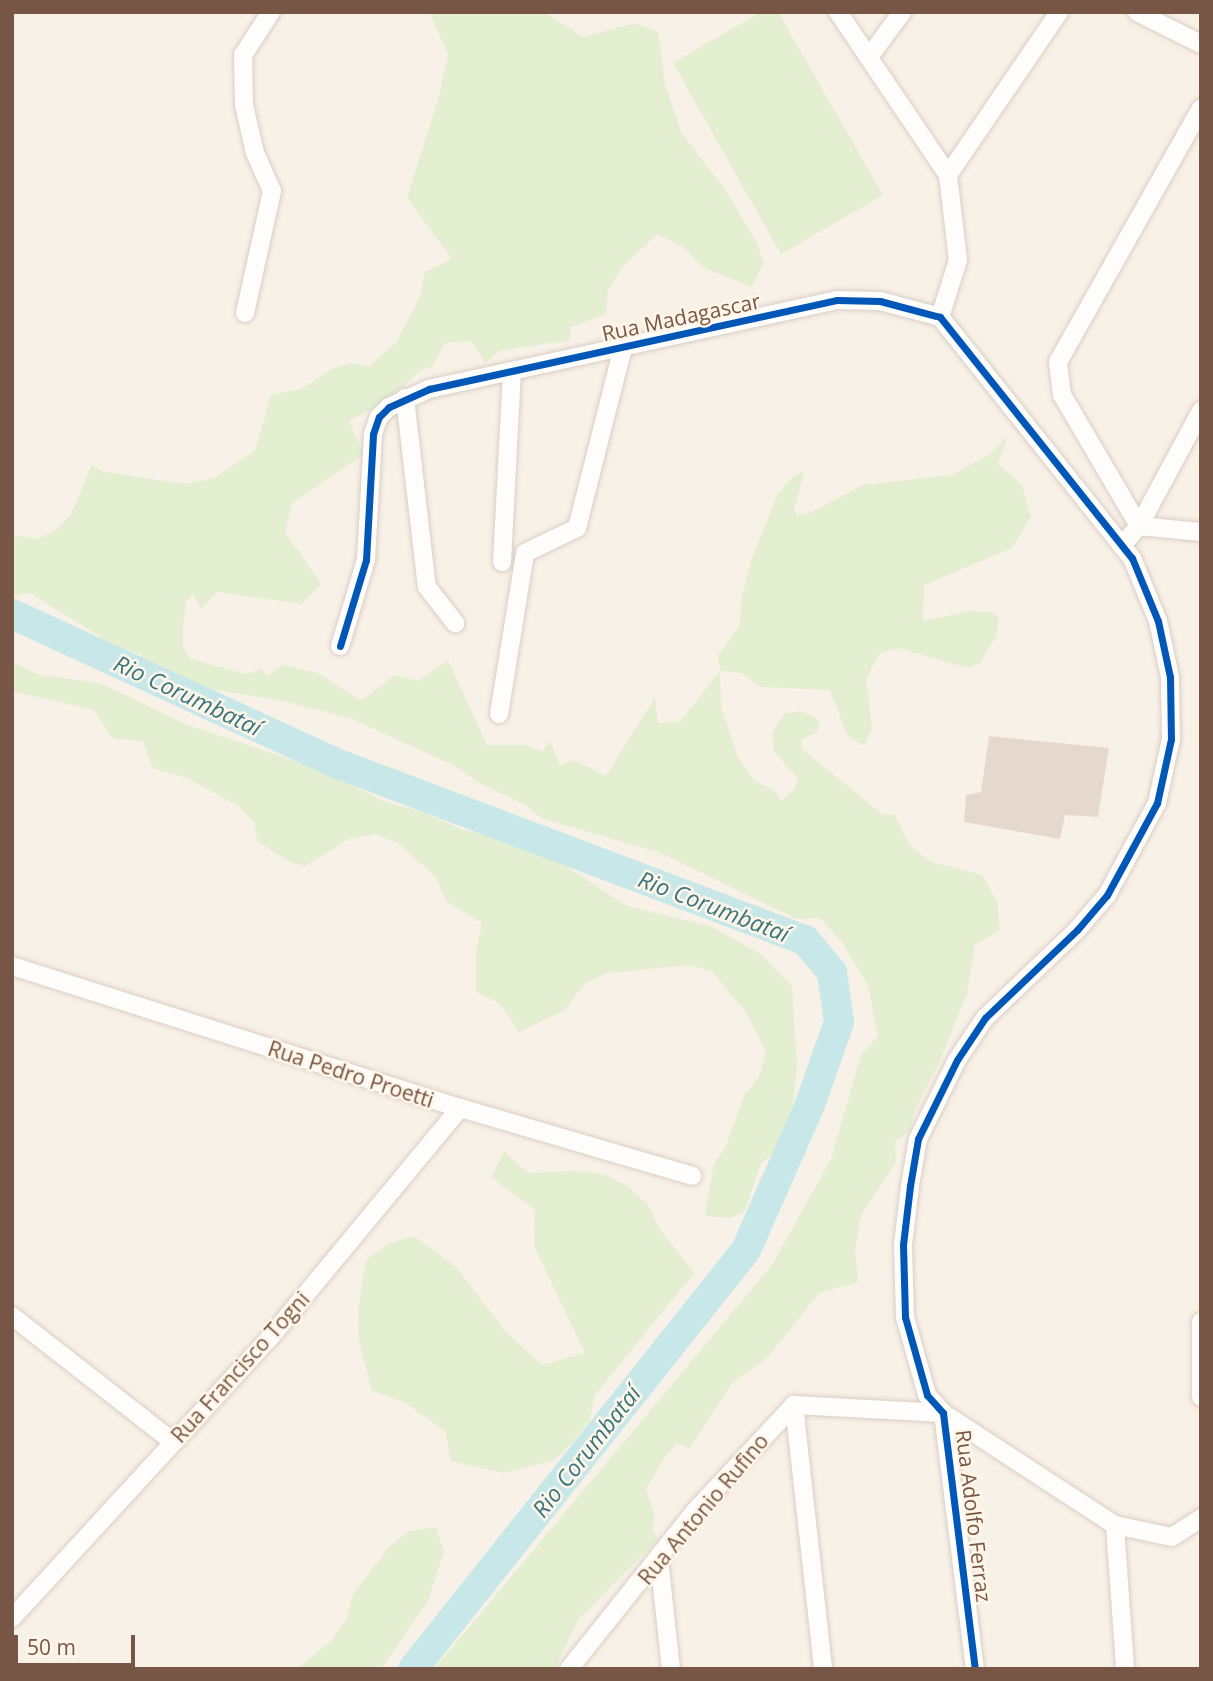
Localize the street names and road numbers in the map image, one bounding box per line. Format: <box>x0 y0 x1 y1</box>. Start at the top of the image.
street label: Rua Madagascar <box>599 288 763 346</box>
street label: Rua Pedro Proetti <box>265 1035 437 1113</box>
street label: Rua Francisco Togni <box>166 1286 314 1448</box>
street label: Rua Antonio Rufino <box>633 1428 773 1590</box>
street label: Rua Adolfo Ferraz <box>951 1428 997 1604</box>

